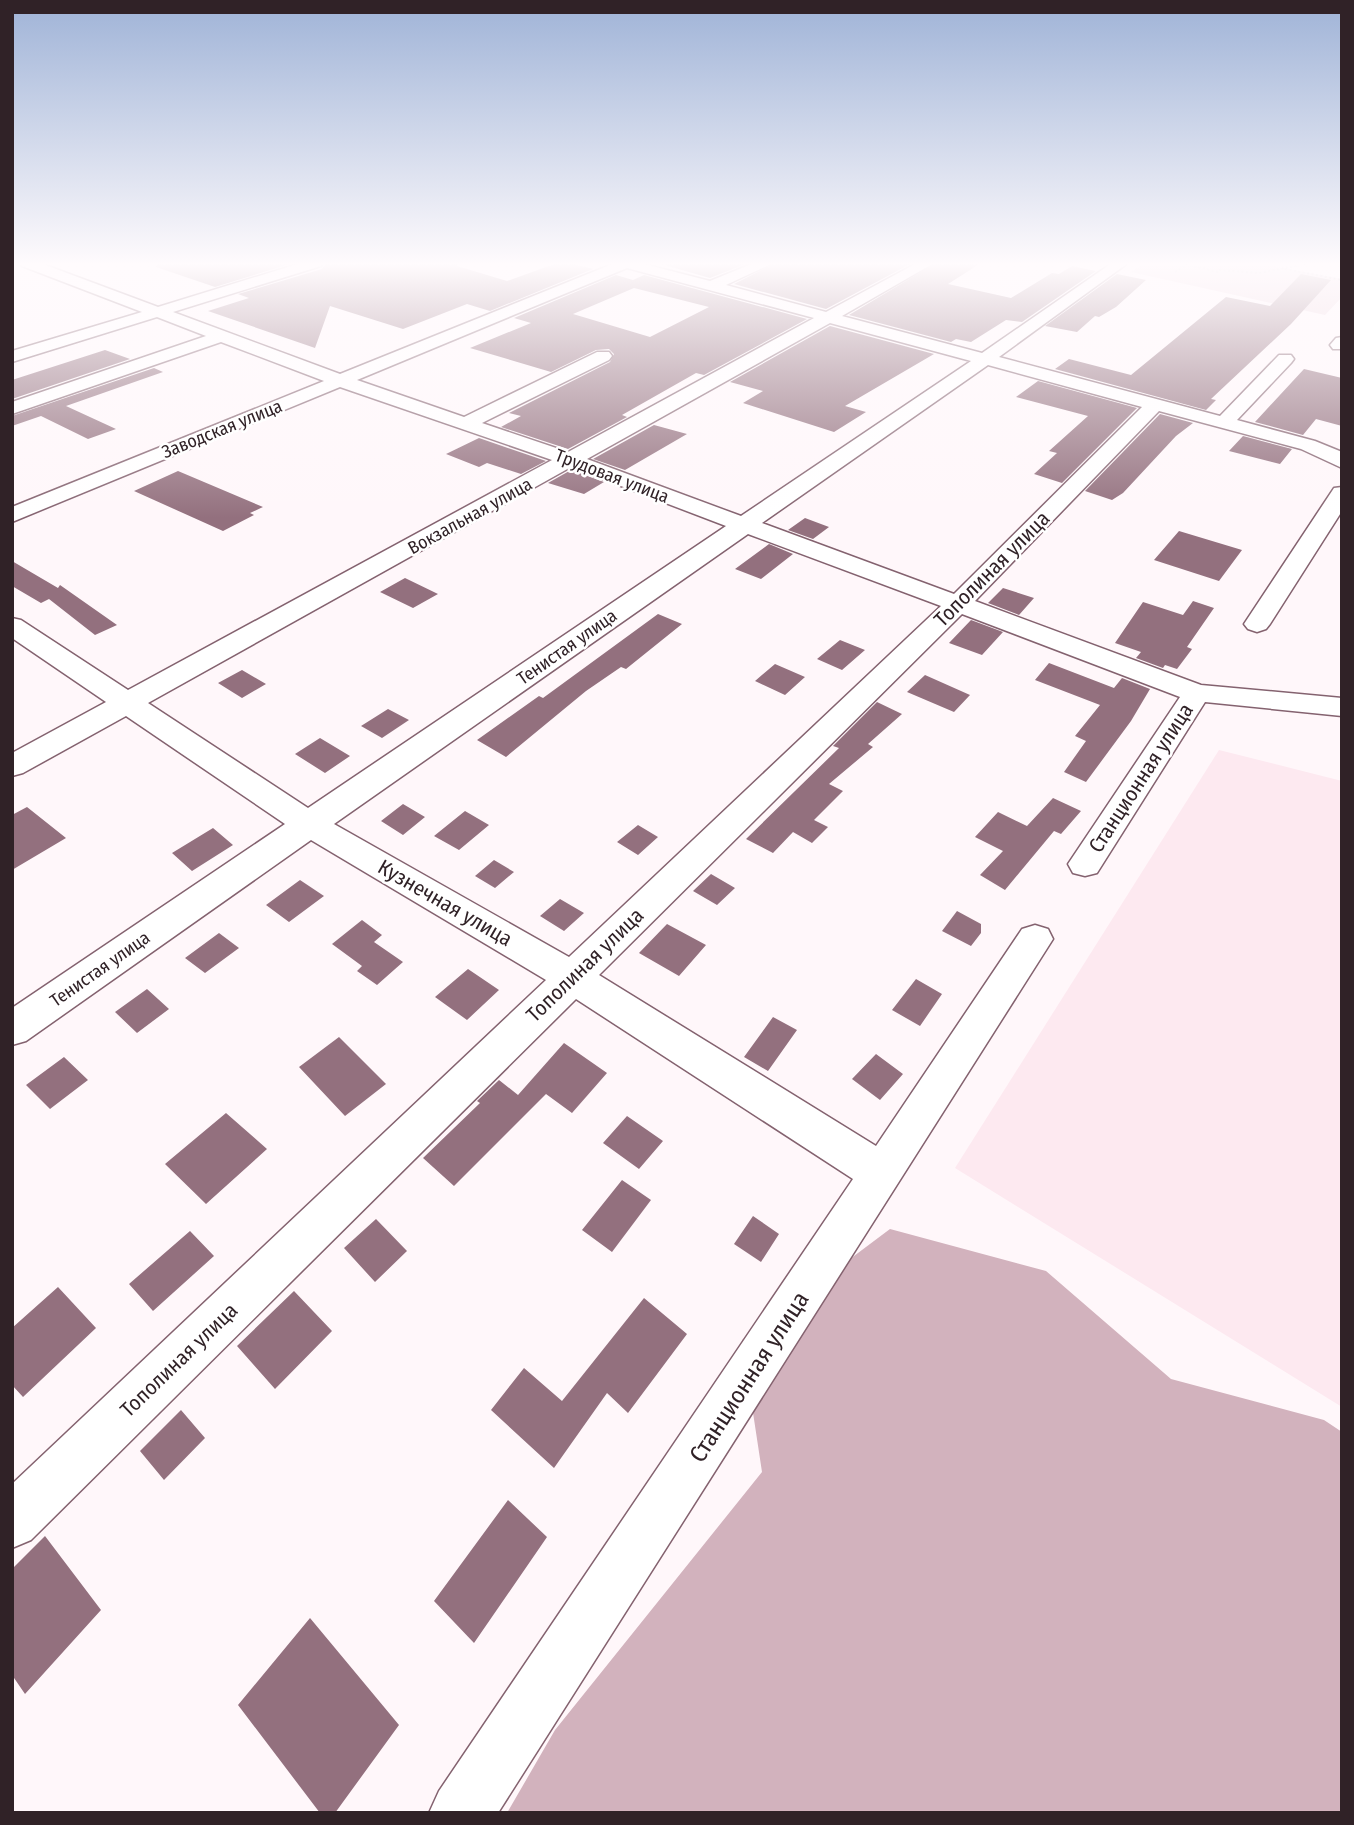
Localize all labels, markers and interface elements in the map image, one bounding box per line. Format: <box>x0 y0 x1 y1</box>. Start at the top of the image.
street label: Заводская улица <box>159 395 285 463</box>
street label: Трудовая улица <box>552 444 672 508</box>
street label: Вокзальная улица <box>404 473 536 559</box>
street label: Тополиная улица <box>929 506 1055 632</box>
street label: Тенистая улица <box>513 604 621 690</box>
street label: Станционная улица <box>1083 698 1199 858</box>
street label: Кузнечная улица <box>373 854 517 952</box>
street label: Тополиная улица <box>521 902 649 1028</box>
street label: Тенистая улица <box>46 926 154 1012</box>
street label: Станционная улица <box>683 1286 815 1468</box>
street label: Тополиная улица <box>115 1297 243 1423</box>

